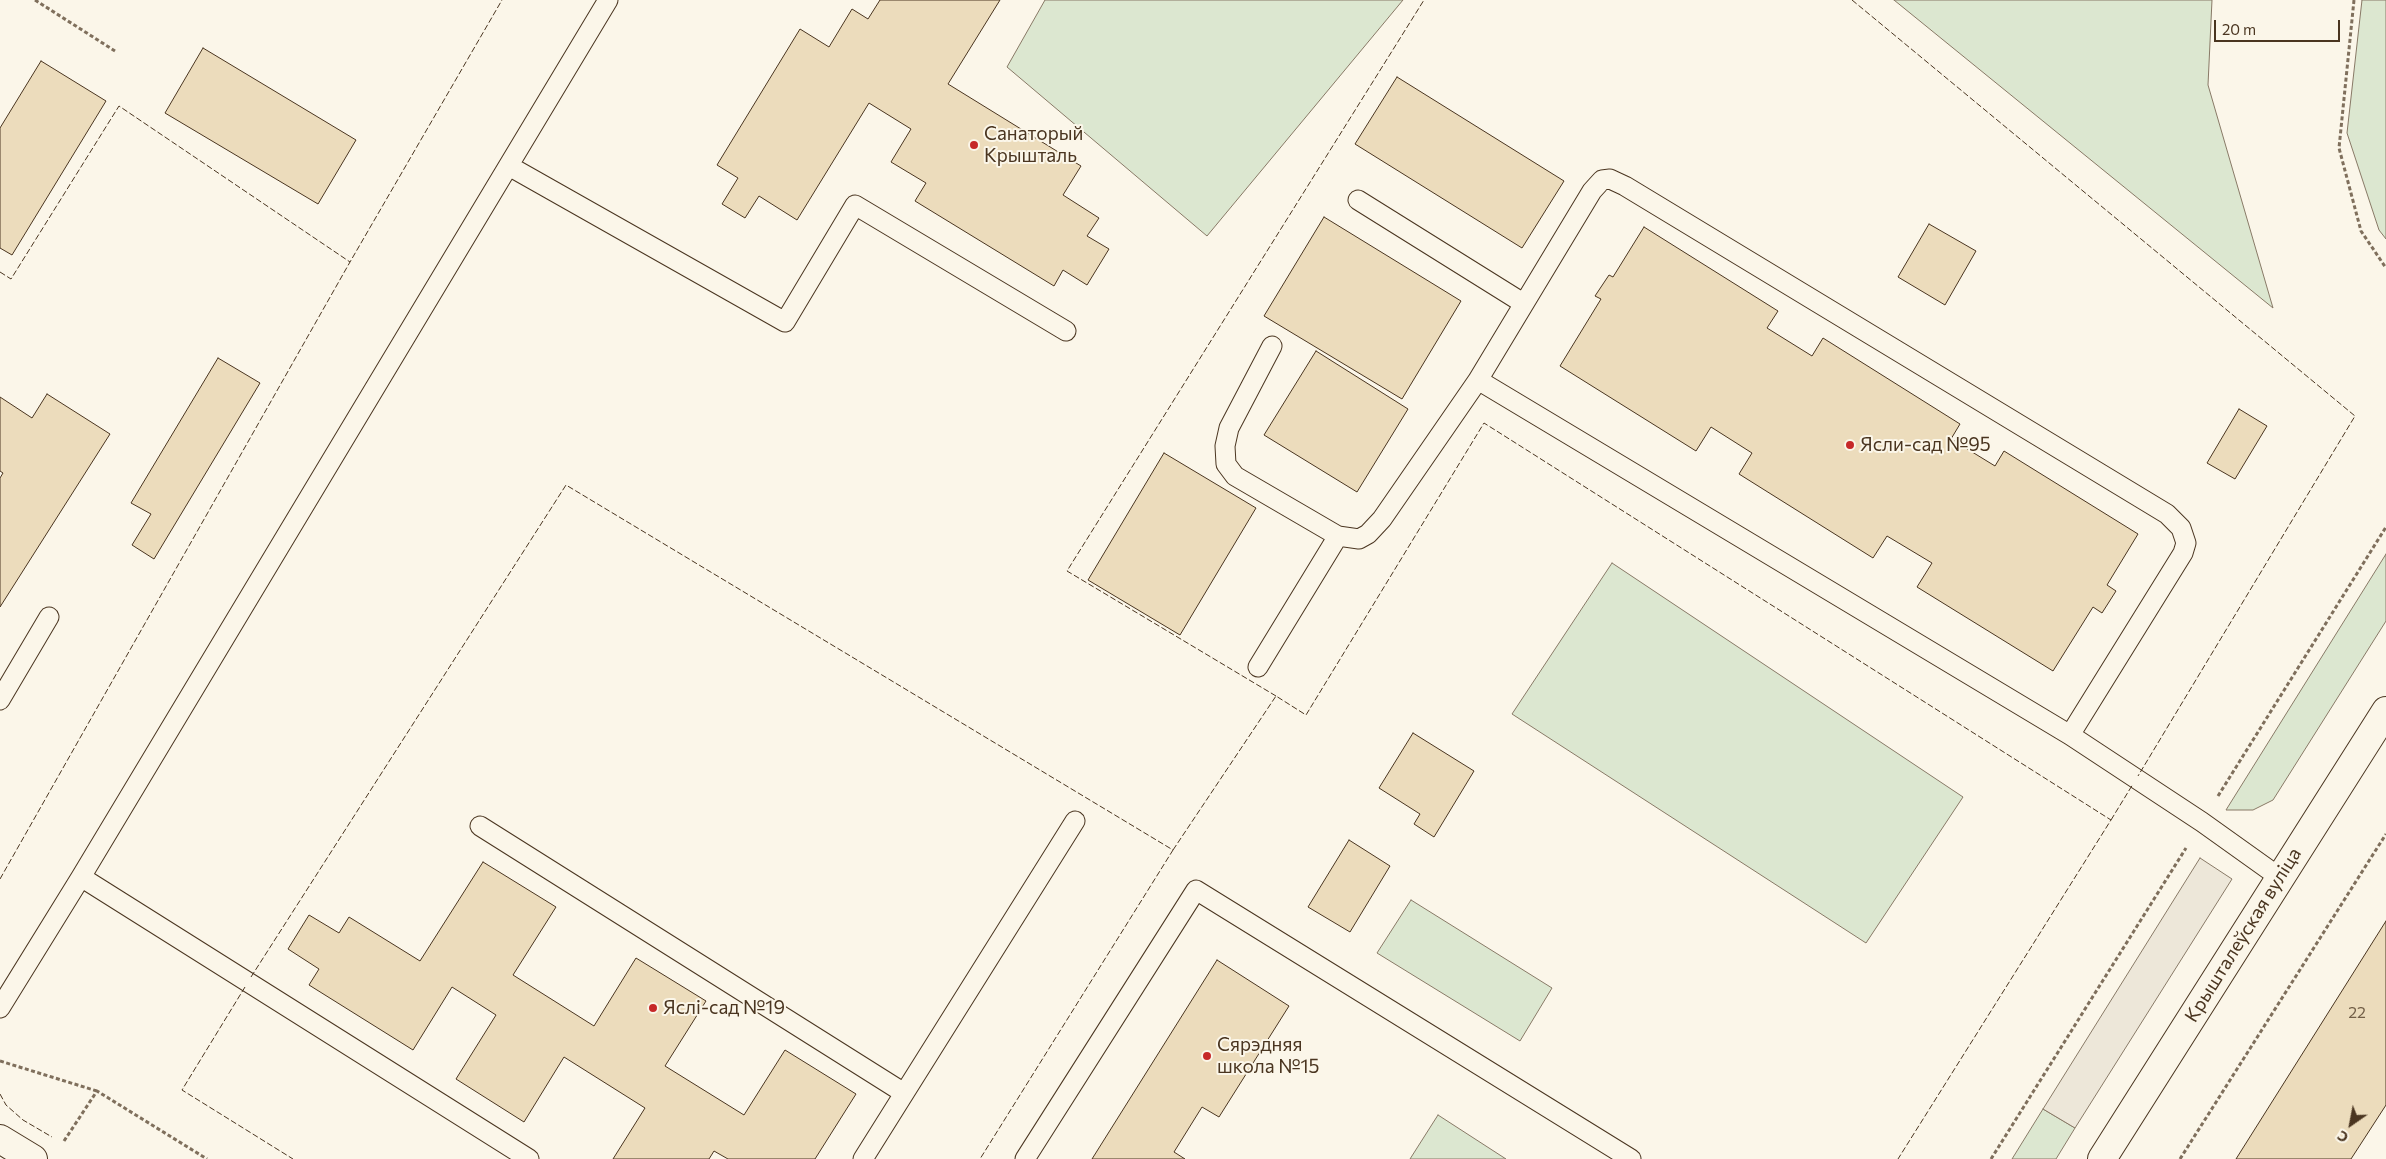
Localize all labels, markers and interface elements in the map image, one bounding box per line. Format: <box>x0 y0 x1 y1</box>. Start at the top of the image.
scale bar <box>2216 10 2342 42</box>
text: 20 m <box>2222 20 2256 38</box>
place label: Санаторый Крышталь <box>984 123 1083 167</box>
marker: Санаторый Крышталь <box>968 139 980 151</box>
place label: Ясли-сад №95 <box>1860 434 1991 456</box>
marker: Ясли-сад №95 <box>1844 439 1856 451</box>
street label: Крышталеўская вуліца <box>2180 844 2306 1026</box>
place label: Яслі-сад №19 <box>663 997 785 1019</box>
marker: Яслі-сад №19 <box>647 1002 659 1014</box>
house number: 22 <box>2348 1003 2366 1023</box>
place label: Сярэдняя школа №15 <box>1217 1034 1319 1078</box>
marker: Сярэдняя школа №15 <box>1201 1050 1213 1062</box>
north arrow <box>2326 1099 2376 1149</box>
text: С <box>2334 1127 2351 1147</box>

